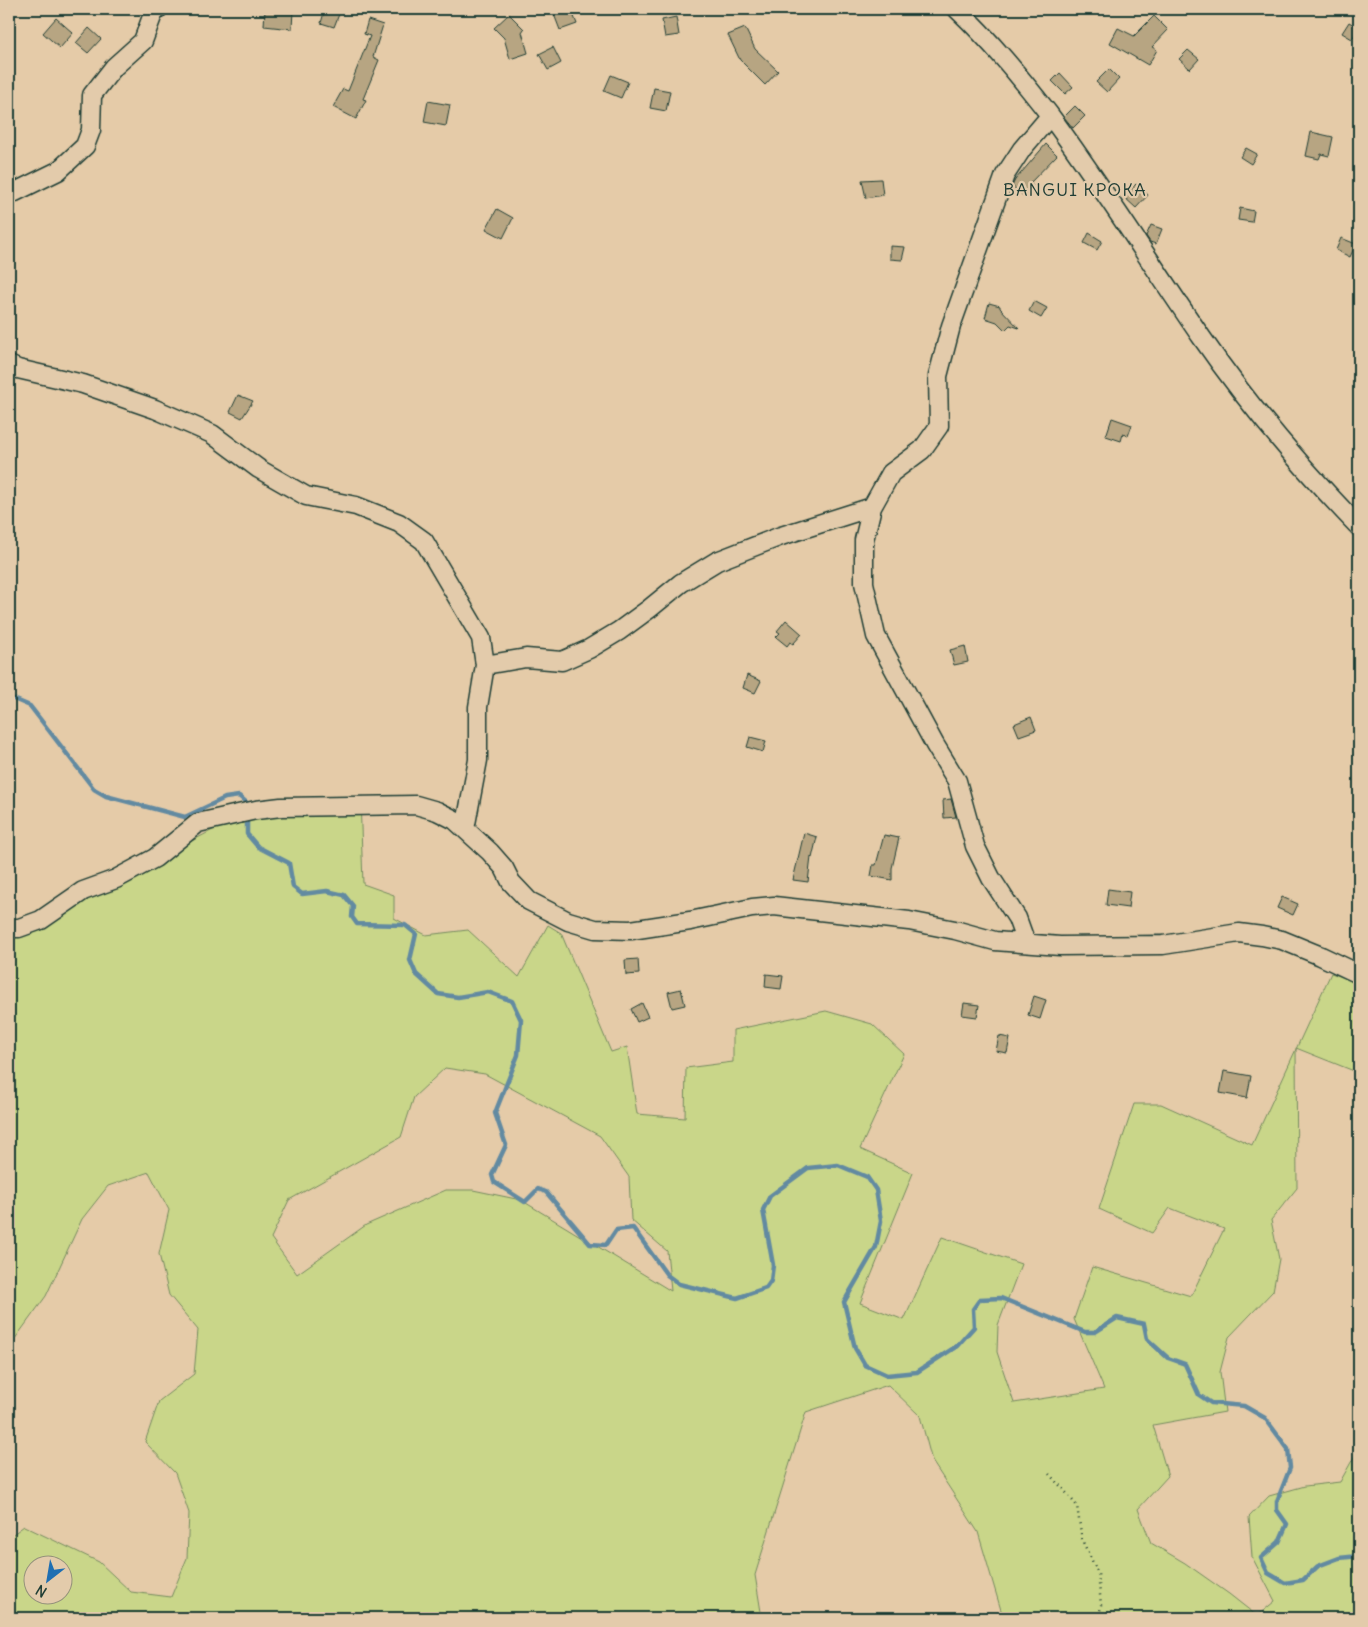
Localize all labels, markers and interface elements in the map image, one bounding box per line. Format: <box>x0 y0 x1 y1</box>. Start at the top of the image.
district label: BANGUI KPOKA <box>1003 178 1147 201</box>
north arrow <box>22 1554 72 1604</box>
text: N <box>33 1581 50 1601</box>

